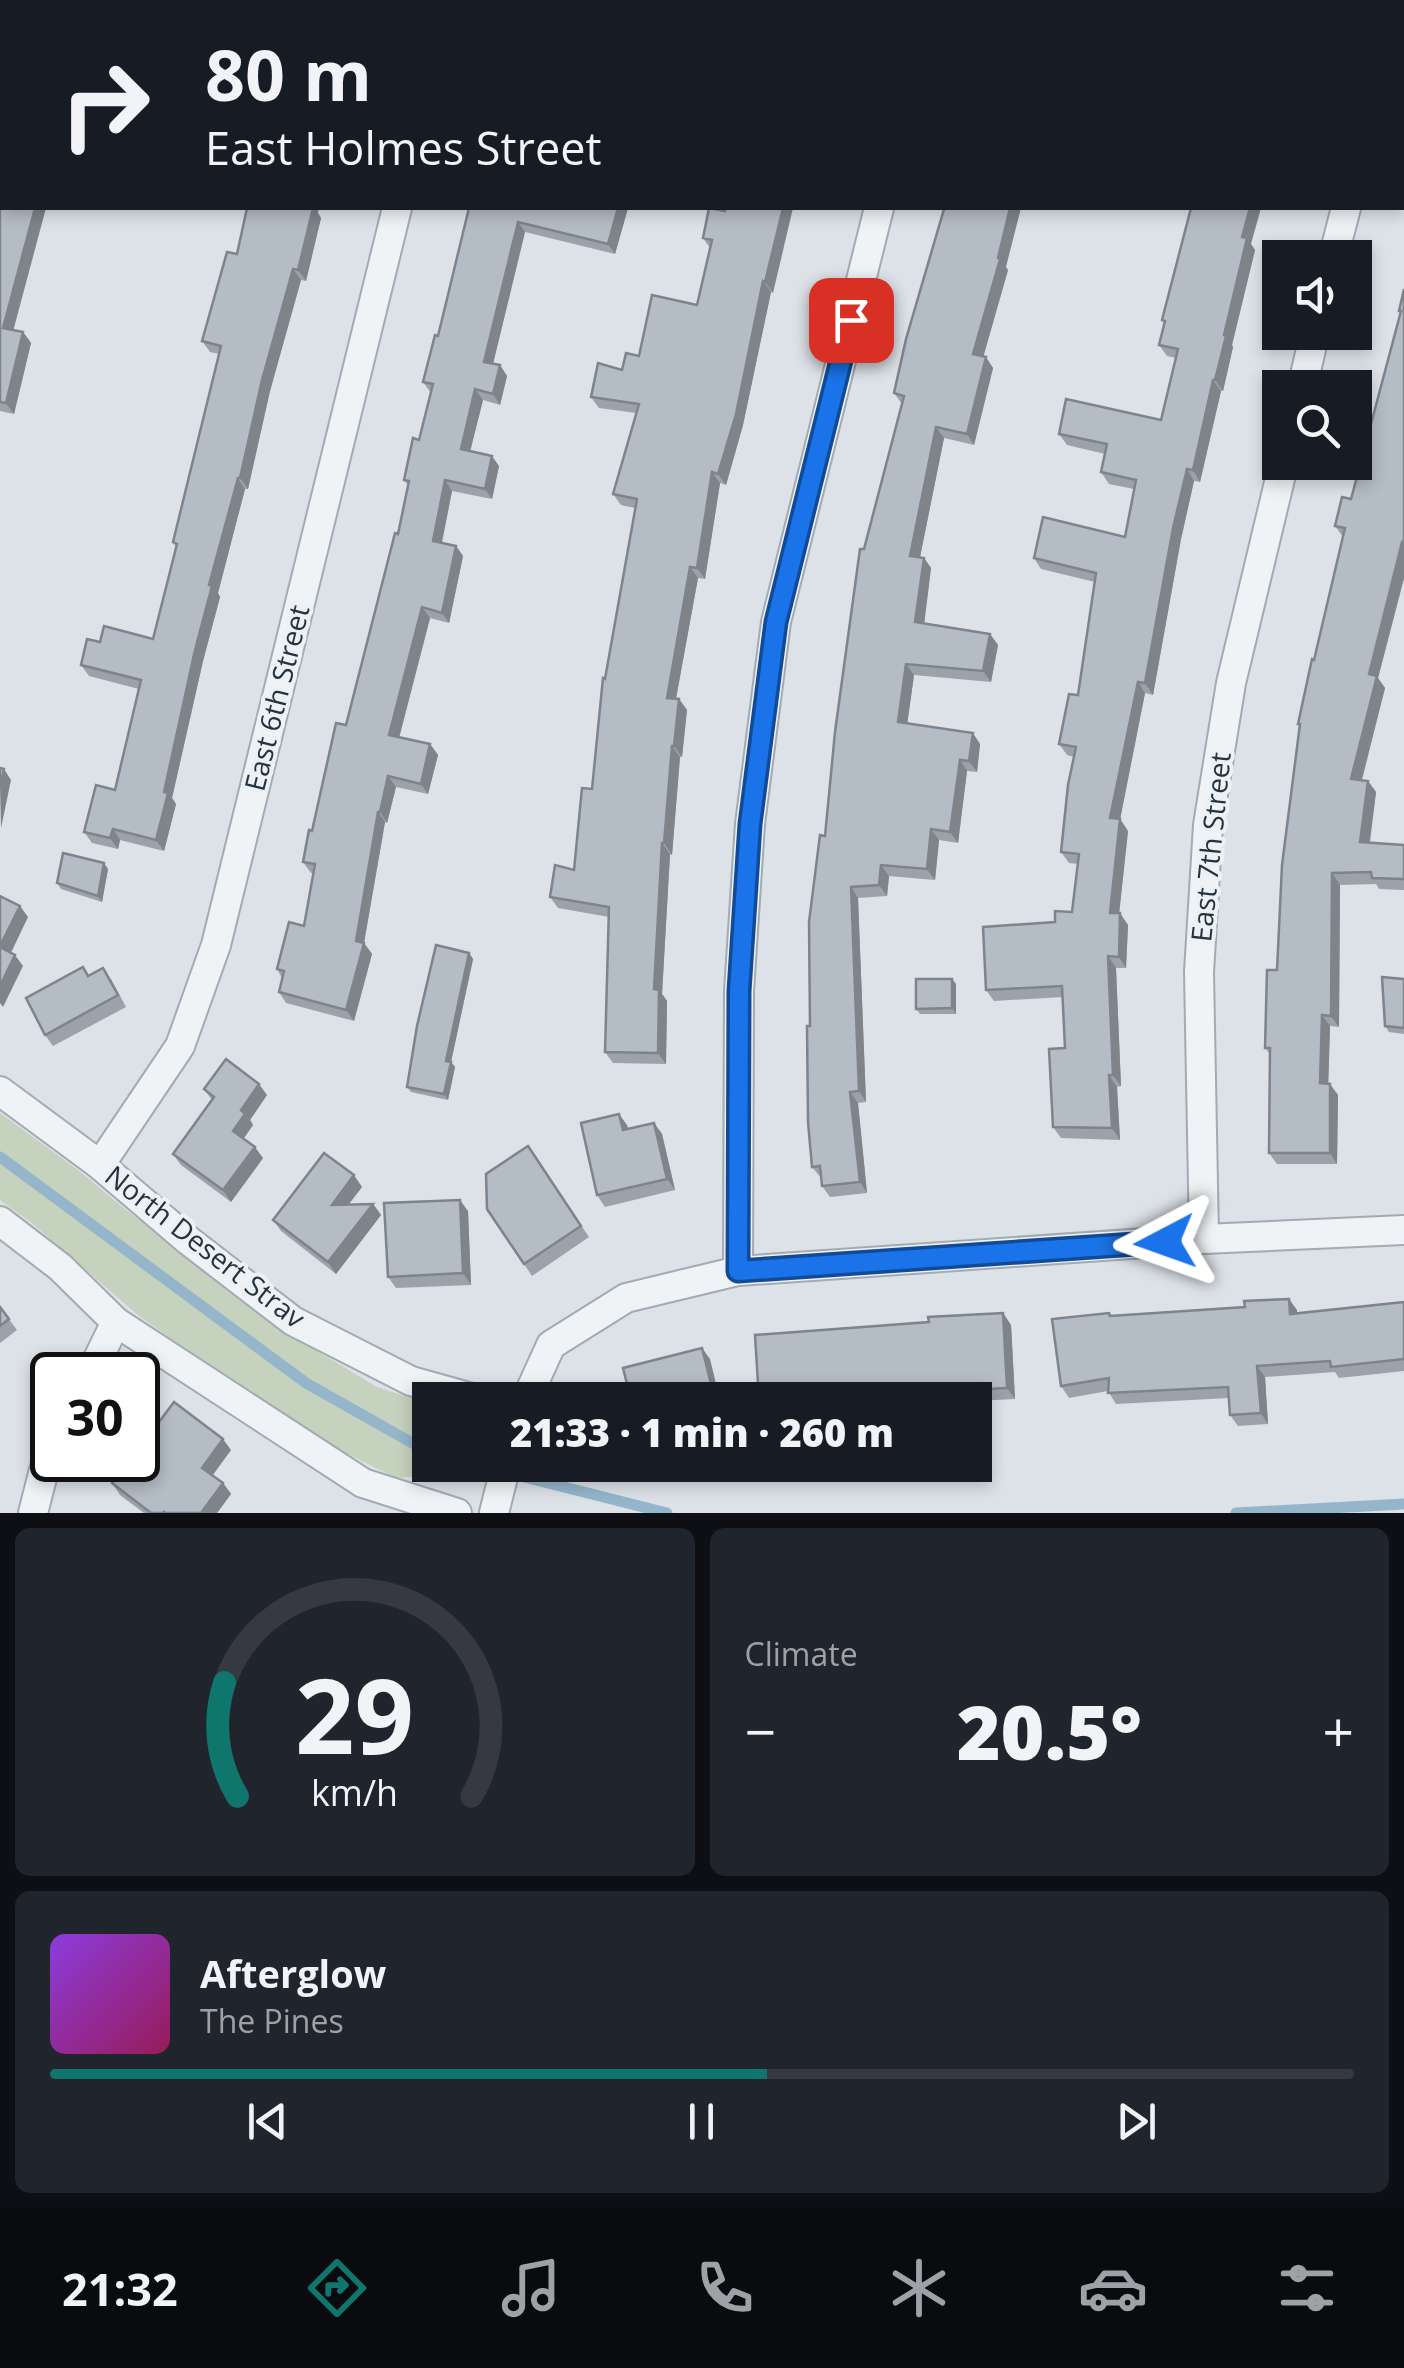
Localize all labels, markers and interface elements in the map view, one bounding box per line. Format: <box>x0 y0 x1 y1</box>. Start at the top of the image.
text: 80 m <box>205 26 372 122</box>
icon: right <box>40 40 170 170</box>
text: East Holmes Street <box>205 117 602 178</box>
map controls <box>1262 240 1372 480</box>
button: sound <box>1262 240 1372 350</box>
pin <box>809 278 894 363</box>
icon: arrive <box>824 293 879 348</box>
button: search <box>1262 370 1372 480</box>
street label: East 6th Street <box>235 601 317 795</box>
street label: East 7th Street <box>1181 750 1239 944</box>
street label: North Desert Strav <box>98 1156 313 1336</box>
position arrow <box>1113 1190 1217 1294</box>
speed limit sign: 30 <box>30 1352 160 1482</box>
text: 21:33 · 1 min · 260 m <box>510 1406 894 1458</box>
text: Climate <box>745 1632 858 1675</box>
text: 29 <box>295 1643 414 1784</box>
text: 20.5° <box>957 1680 1142 1782</box>
text: − <box>745 1693 776 1768</box>
text: + <box>1323 1693 1354 1768</box>
text: km/h <box>311 1768 398 1816</box>
text: Afterglow <box>200 1947 386 1999</box>
text: The Pines <box>200 1999 344 2042</box>
icon: previous <box>240 2094 295 2149</box>
icon: pause <box>674 2094 729 2149</box>
icon: next <box>1109 2094 1164 2149</box>
icon: directions <box>302 2253 372 2323</box>
icon: music <box>496 2253 566 2323</box>
icon: phone <box>690 2253 760 2323</box>
icon: climate <box>884 2253 954 2323</box>
icon: car <box>1078 2253 1148 2323</box>
icon: filters <box>1272 2253 1342 2323</box>
text: 21:32 <box>62 2258 178 2319</box>

